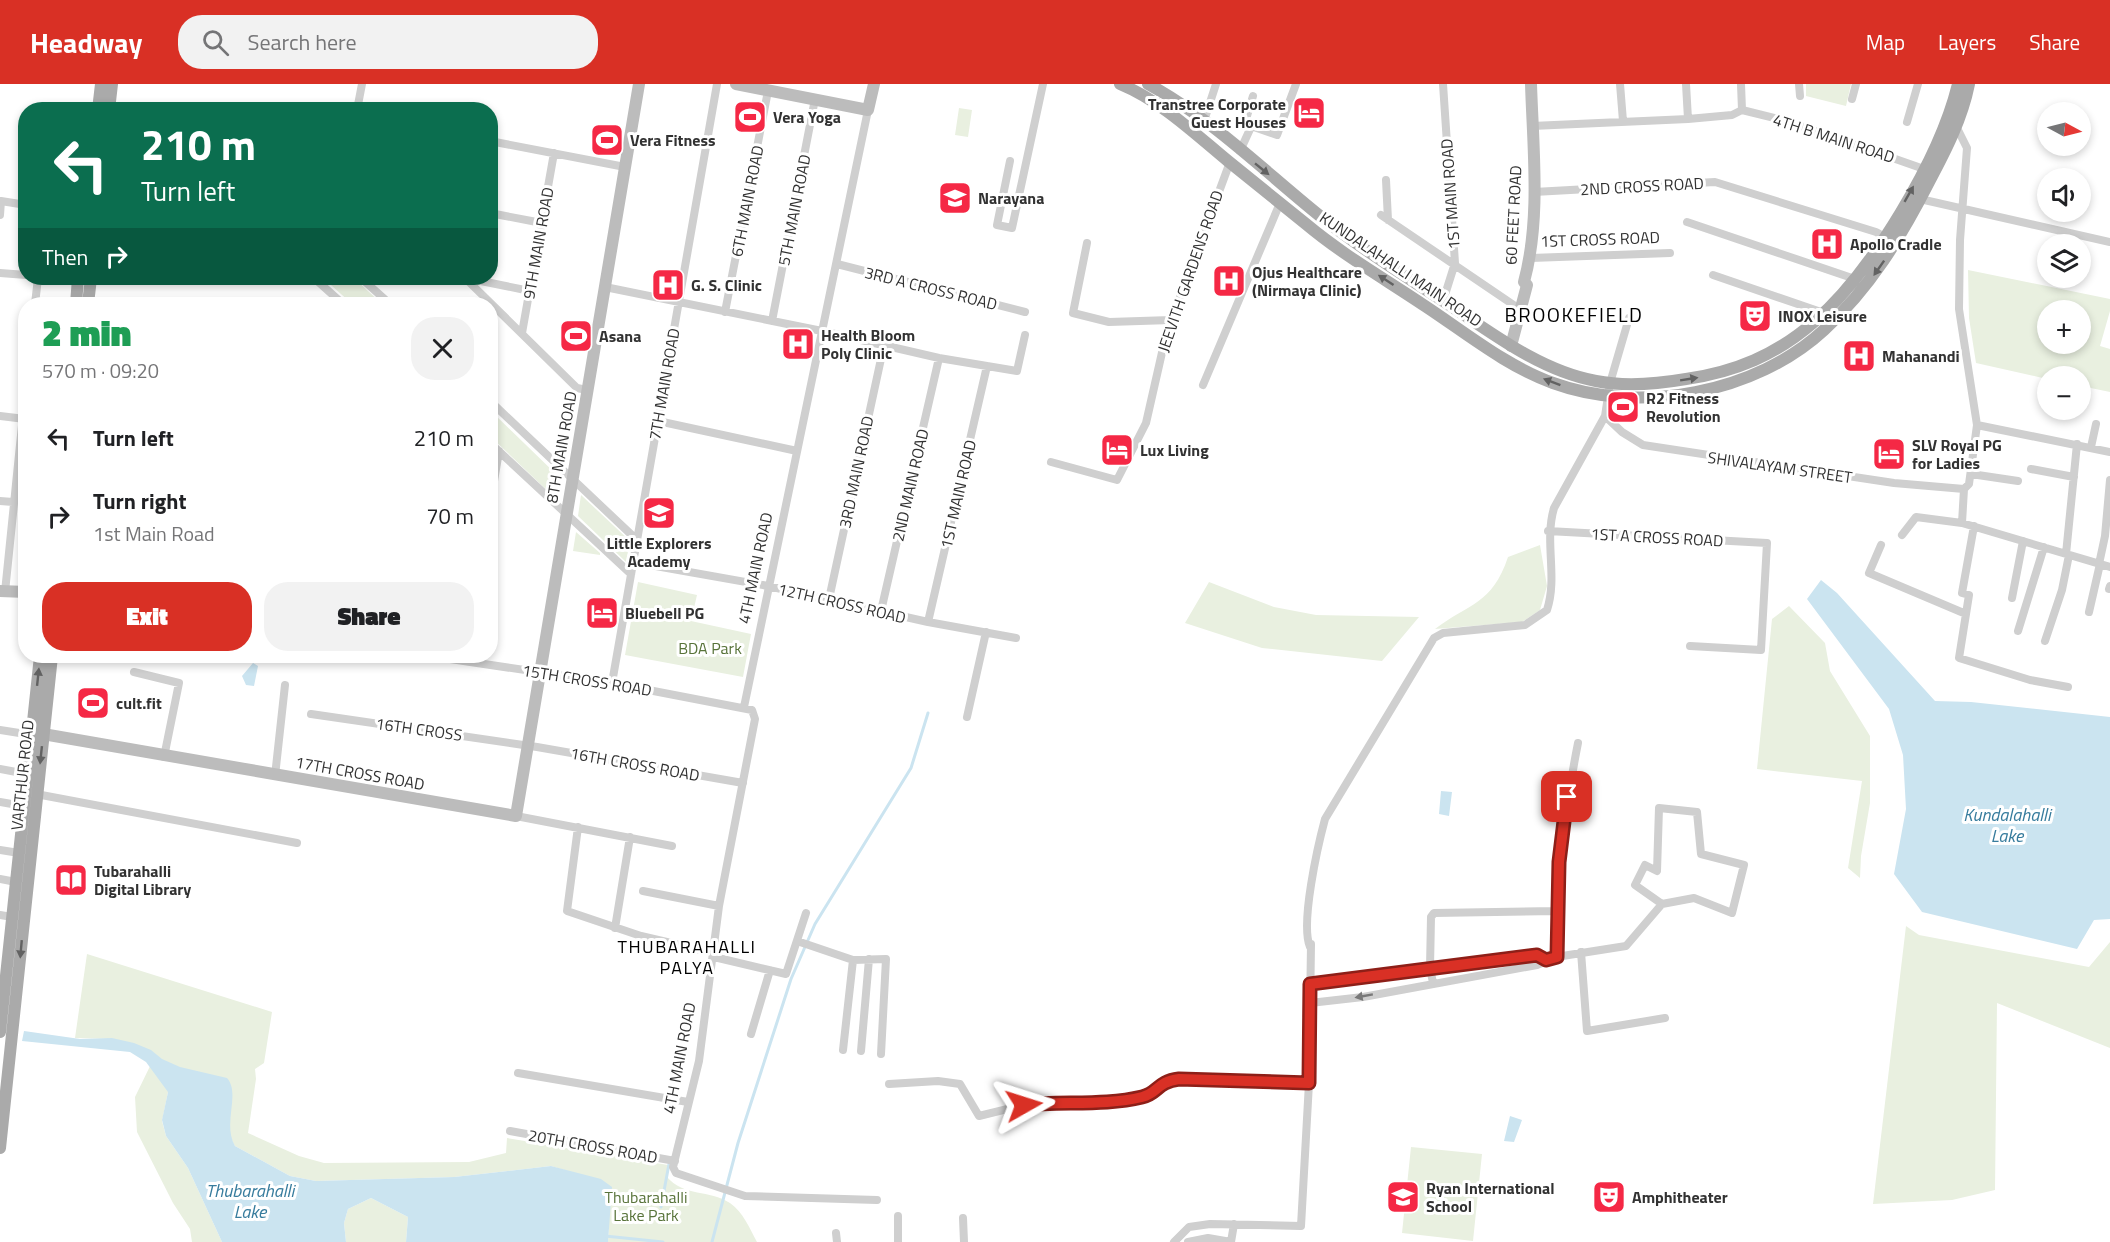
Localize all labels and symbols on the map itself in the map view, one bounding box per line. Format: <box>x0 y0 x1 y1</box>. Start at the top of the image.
place label: Transtree Corporate Guest Houses <box>1148 92 1286 134</box>
hotel icon: Transtree Corporate Guest Houses <box>1291 95 1327 131</box>
sports icon: Vera Yoga <box>732 99 768 135</box>
north arrow <box>2037 102 2091 156</box>
place label: Vera Yoga <box>773 105 841 129</box>
street label: 4TH B MAIN ROAD <box>1770 107 1898 169</box>
sports icon: Vera Fitness <box>589 122 625 158</box>
place label: Vera Fitness <box>630 128 716 152</box>
street label: 1ST MAIN ROAD <box>1434 138 1466 250</box>
street label: 6TH MAIN ROAD <box>724 143 770 259</box>
street label: 5TH MAIN ROAD <box>771 152 817 268</box>
one-way arrow <box>1254 162 1270 175</box>
street label: 60 FEET ROAD <box>1498 165 1528 265</box>
street label: 2ND CROSS ROAD <box>1580 171 1704 201</box>
school or university icon: Narayana <box>937 180 973 216</box>
street label: 9TH MAIN ROAD <box>516 185 560 301</box>
place label: Narayana <box>978 186 1044 210</box>
one-way arrow <box>1904 186 1915 202</box>
street label: JEEVITH GARDENS ROAD <box>1151 187 1229 355</box>
street label: KUNDALAHALLI MAIN ROAD <box>1315 206 1487 332</box>
street label: 1ST CROSS ROAD <box>1540 225 1660 253</box>
hospital icon: Apollo Cradle <box>1809 226 1845 262</box>
place label: Apollo Cradle <box>1850 232 1942 256</box>
one-way arrow <box>1873 259 1885 275</box>
street label: 3RD A CROSS ROAD <box>862 260 1000 316</box>
place label: Ojus Healthcare (Nirmaya Clinic) <box>1252 260 1362 302</box>
hospital icon: Ojus Healthcare (Nirmaya Clinic) <box>1211 263 1247 299</box>
hospital icon: G. S. Clinic <box>650 267 686 303</box>
place label: G. S. Clinic <box>691 273 762 297</box>
one-way arrow <box>1377 275 1394 286</box>
theatre icon: INOX Leisure <box>1737 298 1773 334</box>
district label: BROOKEFIELD <box>1505 299 1643 330</box>
place label: INOX Leisure <box>1778 304 1867 328</box>
sports icon: Asana <box>558 318 594 354</box>
place label: Health Bloom Poly Clinic <box>821 323 915 365</box>
place label: Asana <box>599 324 641 348</box>
street label: 7TH MAIN ROAD <box>642 326 686 442</box>
hospital icon: Health Bloom Poly Clinic <box>780 326 816 362</box>
hospital icon: Mahanandi <box>1841 338 1877 374</box>
place label: Mahanandi <box>1882 344 1960 368</box>
one-way arrow <box>1680 374 1699 383</box>
one-way arrow <box>1542 377 1560 387</box>
place label: R2 Fitness Revolution <box>1646 386 1721 428</box>
street label: 8TH MAIN ROAD <box>539 389 583 505</box>
sports icon: R2 Fitness Revolution <box>1605 389 1641 425</box>
street label: 3RD MAIN ROAD <box>832 414 880 530</box>
street label: 2ND MAIN ROAD <box>885 426 935 544</box>
hotel icon: Lux Living <box>1099 432 1135 468</box>
place label: SLV Royal PG for Ladies <box>1912 433 2002 475</box>
hotel icon: SLV Royal PG for Ladies <box>1871 436 1907 472</box>
street label: 1ST MAIN ROAD <box>934 437 982 551</box>
place label: Lux Living <box>1140 438 1209 462</box>
street label: SHIVALAYAM STREET <box>1706 445 1854 489</box>
school or university icon: Little Explorers Academy <box>641 495 677 531</box>
street label: 4TH MAIN ROAD <box>732 510 778 626</box>
street label: 1ST A CROSS ROAD <box>1590 522 1724 552</box>
place label: Little Explorers Academy <box>607 531 711 573</box>
street label: 12TH CROSS ROAD <box>776 577 908 629</box>
hotel icon: Bluebell PG <box>584 595 620 631</box>
place label: Bluebell PG <box>625 601 704 625</box>
park label: BDA Park <box>678 636 742 660</box>
street label: 15TH CROSS ROAD <box>521 658 653 702</box>
one-way arrow <box>33 668 43 687</box>
sports icon: cult.fit <box>75 685 111 721</box>
place label: cult.fit <box>116 691 162 715</box>
street label: 16TH CROSS <box>374 711 464 747</box>
street label: VARTHUR ROAD <box>4 719 40 831</box>
street label: 16TH CROSS ROAD <box>569 741 701 787</box>
one-way arrow <box>36 746 45 765</box>
street label: 17TH CROSS ROAD <box>294 750 426 796</box>
pin <box>1541 771 1592 822</box>
water label: Kundalahalli Lake <box>1963 801 2053 849</box>
place label: Tubarahalli Digital Library <box>94 859 191 901</box>
library icon: Tubarahalli Digital Library <box>53 862 89 898</box>
district label: THUBARAHALLI PALYA <box>617 933 757 981</box>
one-way arrow <box>16 940 26 959</box>
one-way arrow <box>1354 992 1373 1001</box>
street label: 4TH MAIN ROAD <box>656 1000 702 1116</box>
position arrow <box>992 1073 1056 1137</box>
street label: 20TH CROSS ROAD <box>527 1123 659 1169</box>
place label: Ryan International School <box>1426 1176 1555 1218</box>
water label: Thubarahalli Lake <box>206 1177 296 1225</box>
school or university icon: Ryan International School <box>1385 1179 1421 1215</box>
theatre icon: Amphitheater <box>1591 1179 1627 1215</box>
park label: Thubarahalli Lake Park <box>605 1185 688 1227</box>
place label: Amphitheater <box>1632 1185 1728 1209</box>

